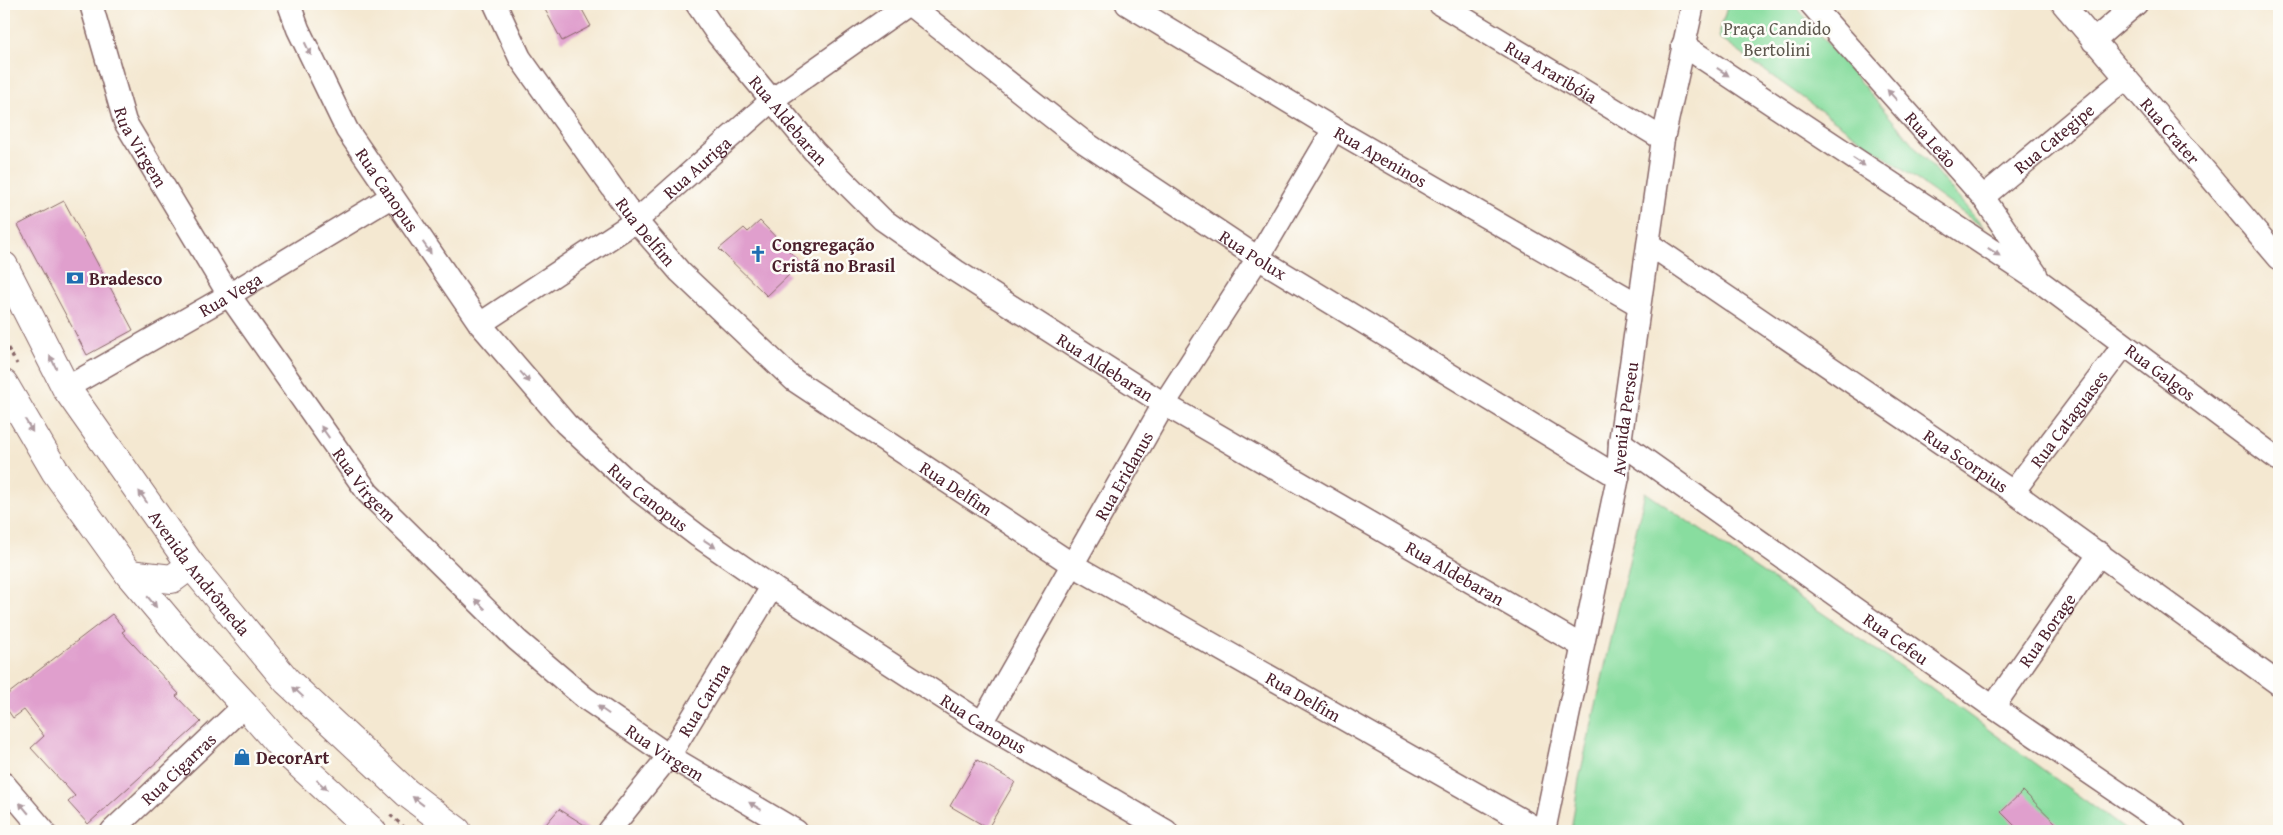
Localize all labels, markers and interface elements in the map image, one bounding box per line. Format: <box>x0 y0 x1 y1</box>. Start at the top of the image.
park label: Praça Candido Bertolini <box>1723 15 1831 63</box>
street label: Rua Araribóia <box>1500 33 1603 110</box>
one-way arrow <box>304 41 312 56</box>
one-way arrow <box>1717 67 1730 77</box>
street label: Rua Aldebaran <box>743 69 834 171</box>
one-way arrow <box>1886 90 1898 102</box>
street label: Rua Crater <box>2134 91 2207 170</box>
street label: Rua Categipe <box>2007 96 2100 180</box>
street label: Rua Virgem <box>108 104 175 192</box>
street label: Rua Leão <box>1899 105 1964 173</box>
street label: Rua Apeninos <box>1329 119 1432 194</box>
street label: Rua Auriga <box>656 129 737 205</box>
street label: Rua Canopus <box>349 142 426 237</box>
one-way arrow <box>1852 157 1866 167</box>
street label: Rua Delfim <box>609 191 683 272</box>
street label: Rua Polux <box>1214 223 1293 286</box>
place label: Congregação Cristã no Brasil <box>772 231 896 279</box>
one-way arrow <box>422 241 432 255</box>
church icon: Congregação Cristã no Brasil <box>748 244 768 264</box>
one-way arrow <box>1988 247 2001 256</box>
place label: Bradesco <box>89 265 163 292</box>
street label: Rua Vega <box>193 265 267 323</box>
bank icon: Bradesco <box>65 268 85 288</box>
street label: Rua Aldebaran <box>1052 325 1159 408</box>
street label: Rua Galgos <box>2120 336 2202 407</box>
one-way arrow <box>48 355 56 369</box>
street label: Avenida Perseu <box>1605 360 1645 477</box>
street label: Rua Cataguases <box>2023 364 2114 473</box>
one-way arrow <box>520 370 531 383</box>
one-way arrow <box>24 420 33 433</box>
street label: Rua Scorpius <box>1918 422 2014 499</box>
one-way arrow <box>320 425 330 438</box>
street label: Rua Eridanus <box>1087 426 1160 525</box>
street label: Rua Virgem <box>326 442 403 528</box>
street label: Rua Delfim <box>915 454 999 522</box>
street label: Rua Canopus <box>602 456 694 538</box>
one-way arrow <box>138 490 148 503</box>
street label: Avenida Andrômeda <box>142 504 258 642</box>
street label: Rua Aldebaran <box>1401 533 1510 612</box>
one-way arrow <box>703 539 716 549</box>
street label: Rua Borage <box>2011 587 2082 672</box>
one-way arrow <box>147 595 158 608</box>
one-way arrow <box>474 598 486 610</box>
street label: Rua Cefeu <box>1858 606 1935 671</box>
street label: Rua Carina <box>670 657 736 742</box>
street label: Rua Delfim <box>1261 664 1346 728</box>
one-way arrow <box>293 686 305 698</box>
street label: Rua Canopus <box>935 686 1032 760</box>
one-way arrow <box>596 705 609 715</box>
street label: Rua Virgem <box>620 717 710 788</box>
street label: Rua Cigarras <box>134 726 222 811</box>
place label: DecorArt <box>256 744 329 771</box>
shop icon: DecorArt <box>232 747 252 767</box>
one-way arrow <box>315 779 327 791</box>
one-way arrow <box>412 796 425 807</box>
one-way arrow <box>18 802 30 814</box>
one-way arrow <box>748 802 761 811</box>

